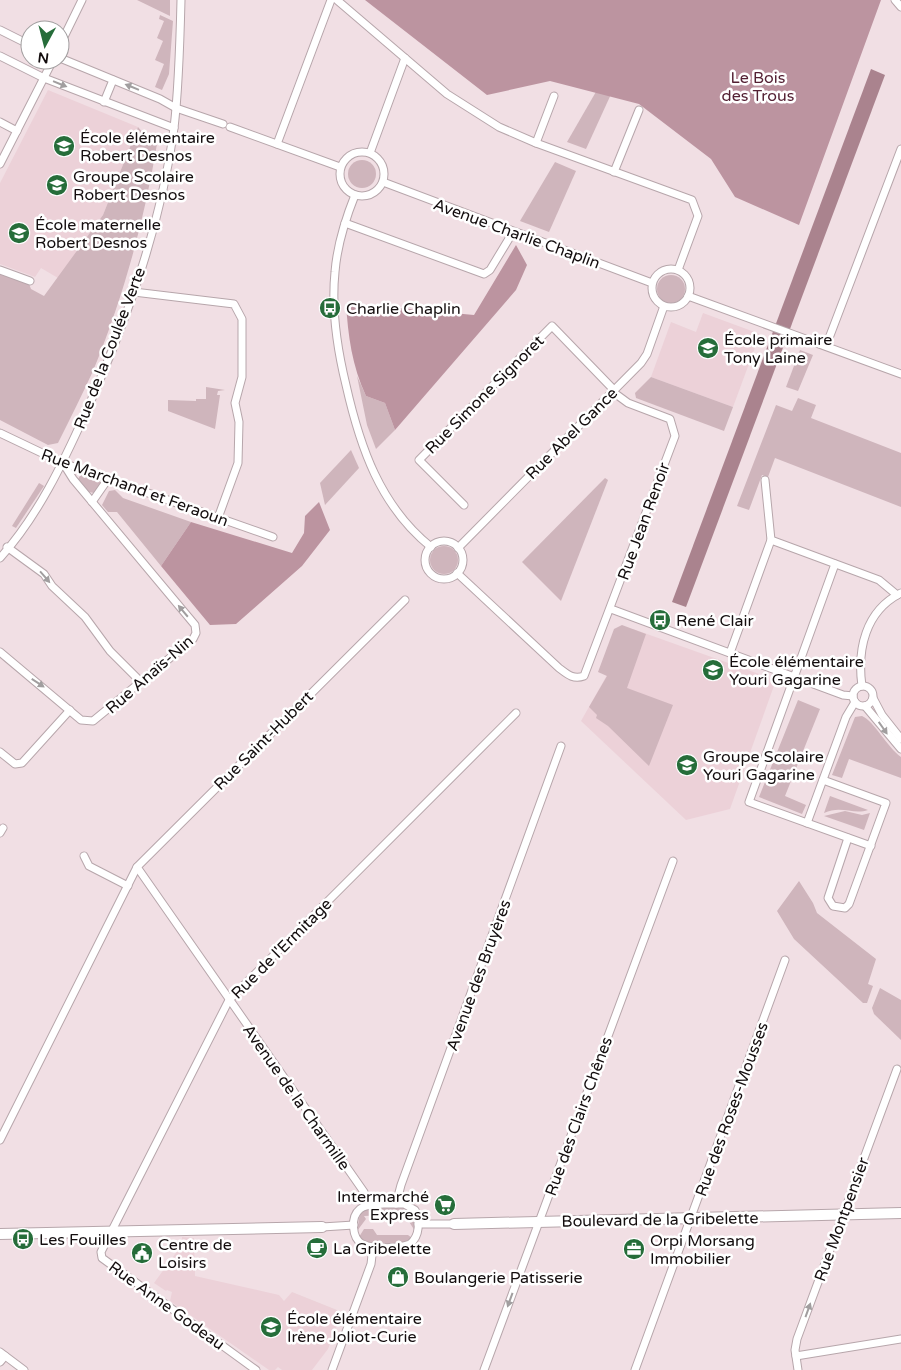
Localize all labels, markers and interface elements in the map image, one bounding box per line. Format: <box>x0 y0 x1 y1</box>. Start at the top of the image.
north arrow <box>20 20 70 70</box>
text: N <box>37 48 50 67</box>
park label: Le Bois des Trous <box>722 68 794 106</box>
one-way arrow <box>53 81 67 89</box>
one-way arrow <box>124 83 139 91</box>
place label: École élémentaire Robert Desnos <box>80 128 215 166</box>
school or university icon: École élémentaire Robert Desnos <box>52 134 76 158</box>
place label: Groupe Scolaire Robert Desnos <box>73 167 194 205</box>
school or university icon: Groupe Scolaire Robert Desnos <box>45 173 69 197</box>
street label: Avenue Charlie Chaplin <box>430 194 603 273</box>
place label: École maternelle Robert Desnos <box>35 215 161 253</box>
school or university icon: École maternelle Robert Desnos <box>7 221 31 245</box>
street label: Rue de la Coulée Verte <box>70 265 150 432</box>
bus stop icon: Charlie Chaplin <box>318 296 342 320</box>
place label: Charlie Chaplin <box>346 299 461 319</box>
place label: École primaire Tony Laine <box>724 330 832 368</box>
street label: Rue Simone Signoret <box>421 331 548 458</box>
school or university icon: École primaire Tony Laine <box>696 336 720 360</box>
street label: Rue Abel Gance <box>522 384 622 484</box>
street label: Rue Marchand et Feraoun <box>38 445 231 531</box>
street label: Rue Jean Renoir <box>613 459 675 583</box>
one-way arrow <box>39 571 51 583</box>
one-way arrow <box>177 604 188 617</box>
bus stop icon: René Clair <box>648 608 672 632</box>
place label: René Clair <box>676 611 754 631</box>
street label: Rue Anaïs-Nin <box>102 631 198 718</box>
place label: École élémentaire Youri Gagarine <box>729 652 864 690</box>
school or university icon: École élémentaire Youri Gagarine <box>701 658 725 682</box>
one-way arrow <box>31 678 44 687</box>
street label: Rue Saint-Hubert <box>210 687 318 795</box>
one-way arrow <box>878 721 888 735</box>
place label: Groupe Scolaire Youri Gagarine <box>703 747 824 785</box>
school or university icon: Groupe Scolaire Youri Gagarine <box>675 753 699 777</box>
street label: Rue de l'Ermitage <box>227 894 336 1003</box>
street label: Avenue des Bruyères <box>442 897 516 1054</box>
street label: Rue des Roses-Mousses <box>691 1019 773 1199</box>
street label: Avenue de la Charmille <box>238 1021 354 1174</box>
street label: Rue des Clairs Chênes <box>541 1034 617 1199</box>
street label: Rue Montpensier <box>810 1154 874 1284</box>
place label: Intermarché Express <box>337 1187 429 1225</box>
supermarket icon: Intermarché Express <box>433 1193 457 1217</box>
street label: Boulevard de la Gribelette <box>561 1208 759 1232</box>
bus stop icon: Les Fouilles <box>11 1227 35 1251</box>
place label: Les Fouilles <box>39 1230 126 1250</box>
place label: Orpi Morsang Immobilier <box>650 1231 755 1269</box>
place label: Centre de Loisirs <box>158 1235 232 1273</box>
cafe icon: La Gribelette <box>305 1236 329 1260</box>
office icon: Orpi Morsang Immobilier <box>622 1237 646 1261</box>
place label: La Gribelette <box>333 1239 431 1259</box>
public building icon: Centre de Loisirs <box>130 1241 154 1265</box>
street label: Rue Anne Godeau <box>104 1257 228 1355</box>
shop icon: Boulangerie Patisserie <box>386 1265 410 1289</box>
place label: Boulangerie Patisserie <box>414 1268 583 1288</box>
one-way arrow <box>506 1293 513 1308</box>
one-way arrow <box>805 1302 812 1317</box>
place label: École élémentaire Irène Joliot-Curie <box>287 1309 422 1347</box>
school or university icon: École élémentaire Irène Joliot-Curie <box>259 1315 283 1339</box>

